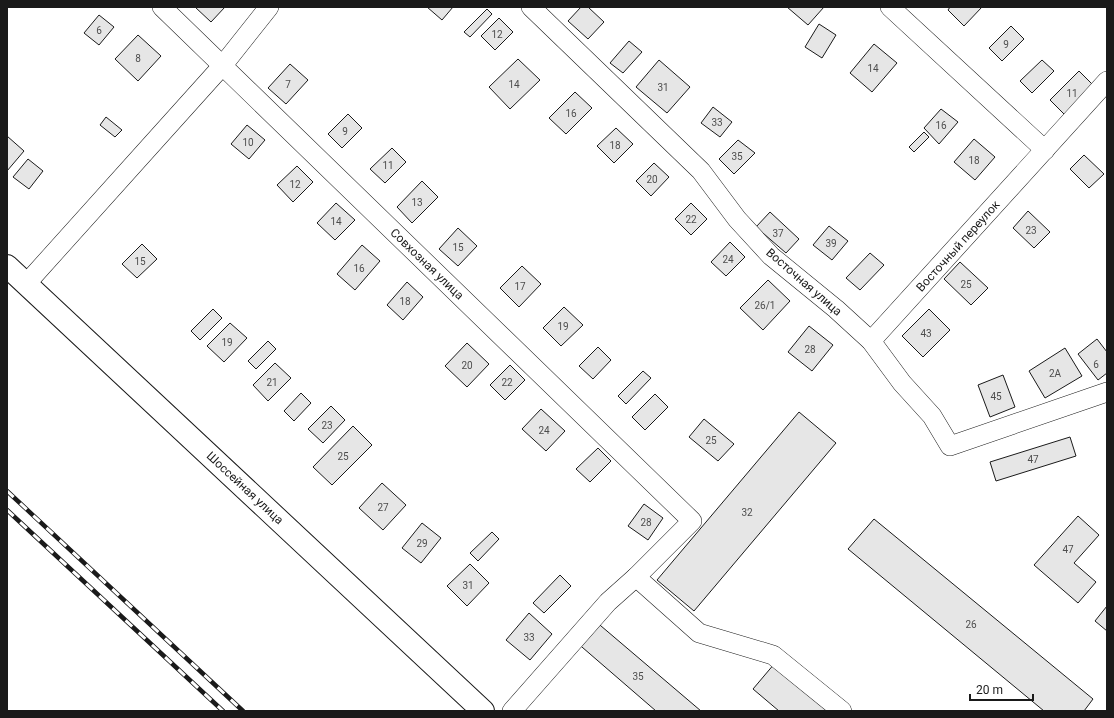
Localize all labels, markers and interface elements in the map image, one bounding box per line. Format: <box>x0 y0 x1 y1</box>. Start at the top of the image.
house number: 6 <box>96 25 102 36</box>
house number: 12 <box>491 29 503 40</box>
house number: 9 <box>1003 39 1009 50</box>
house number: 8 <box>135 53 141 64</box>
house number: 14 <box>867 63 879 74</box>
house number: 7 <box>285 79 291 90</box>
house number: 14 <box>508 79 520 90</box>
house number: 31 <box>657 82 669 93</box>
house number: 11 <box>1066 88 1078 99</box>
house number: 16 <box>565 108 577 119</box>
house number: 33 <box>711 117 723 128</box>
house number: 16 <box>935 120 947 131</box>
house number: 9 <box>342 126 348 137</box>
house number: 10 <box>242 137 254 148</box>
house number: 18 <box>609 140 621 151</box>
house number: 35 <box>731 151 743 162</box>
house number: 18 <box>968 155 980 166</box>
house number: 11 <box>382 160 394 171</box>
house number: 20 <box>646 174 658 185</box>
house number: 12 <box>289 179 301 190</box>
house number: 13 <box>411 197 423 208</box>
street label: Восточный переулок <box>913 197 1003 294</box>
house number: 22 <box>685 214 697 225</box>
house number: 14 <box>330 216 342 227</box>
house number: 23 <box>1025 225 1037 236</box>
street label: Совхозная улица <box>388 226 466 302</box>
house number: 37 <box>772 228 784 239</box>
house number: 39 <box>825 238 837 249</box>
house number: 15 <box>452 242 464 253</box>
street label: Восточная улица <box>763 245 845 319</box>
house number: 24 <box>722 254 734 265</box>
house number: 15 <box>134 256 146 267</box>
house number: 16 <box>353 263 365 274</box>
house number: 25 <box>960 279 972 290</box>
house number: 17 <box>514 281 526 292</box>
house number: 18 <box>399 296 411 307</box>
house number: 26/1 <box>755 300 776 311</box>
house number: 19 <box>557 321 569 332</box>
house number: 43 <box>920 328 932 339</box>
house number: 19 <box>221 337 233 348</box>
house number: 28 <box>804 344 816 355</box>
house number: 6 <box>1093 359 1099 370</box>
house number: 20 <box>461 360 473 371</box>
house number: 2А <box>1049 368 1062 379</box>
house number: 21 <box>266 377 278 388</box>
house number: 22 <box>501 377 513 388</box>
house number: 45 <box>990 391 1002 402</box>
house number: 23 <box>321 420 333 431</box>
house number: 24 <box>538 425 550 436</box>
house number: 25 <box>705 435 717 446</box>
street label: Шоссейная улица <box>204 449 286 527</box>
house number: 25 <box>337 451 349 462</box>
house number: 47 <box>1027 454 1039 465</box>
house number: 27 <box>377 502 389 513</box>
house number: 32 <box>741 507 753 518</box>
house number: 28 <box>640 517 652 528</box>
house number: 29 <box>416 538 428 549</box>
house number: 47 <box>1062 544 1074 555</box>
house number: 31 <box>462 580 474 591</box>
house number: 26 <box>965 619 977 630</box>
house number: 33 <box>523 632 535 643</box>
house number: 35 <box>632 671 644 682</box>
scale bar <box>970 676 1033 702</box>
text: 20 m <box>976 683 1003 697</box>

